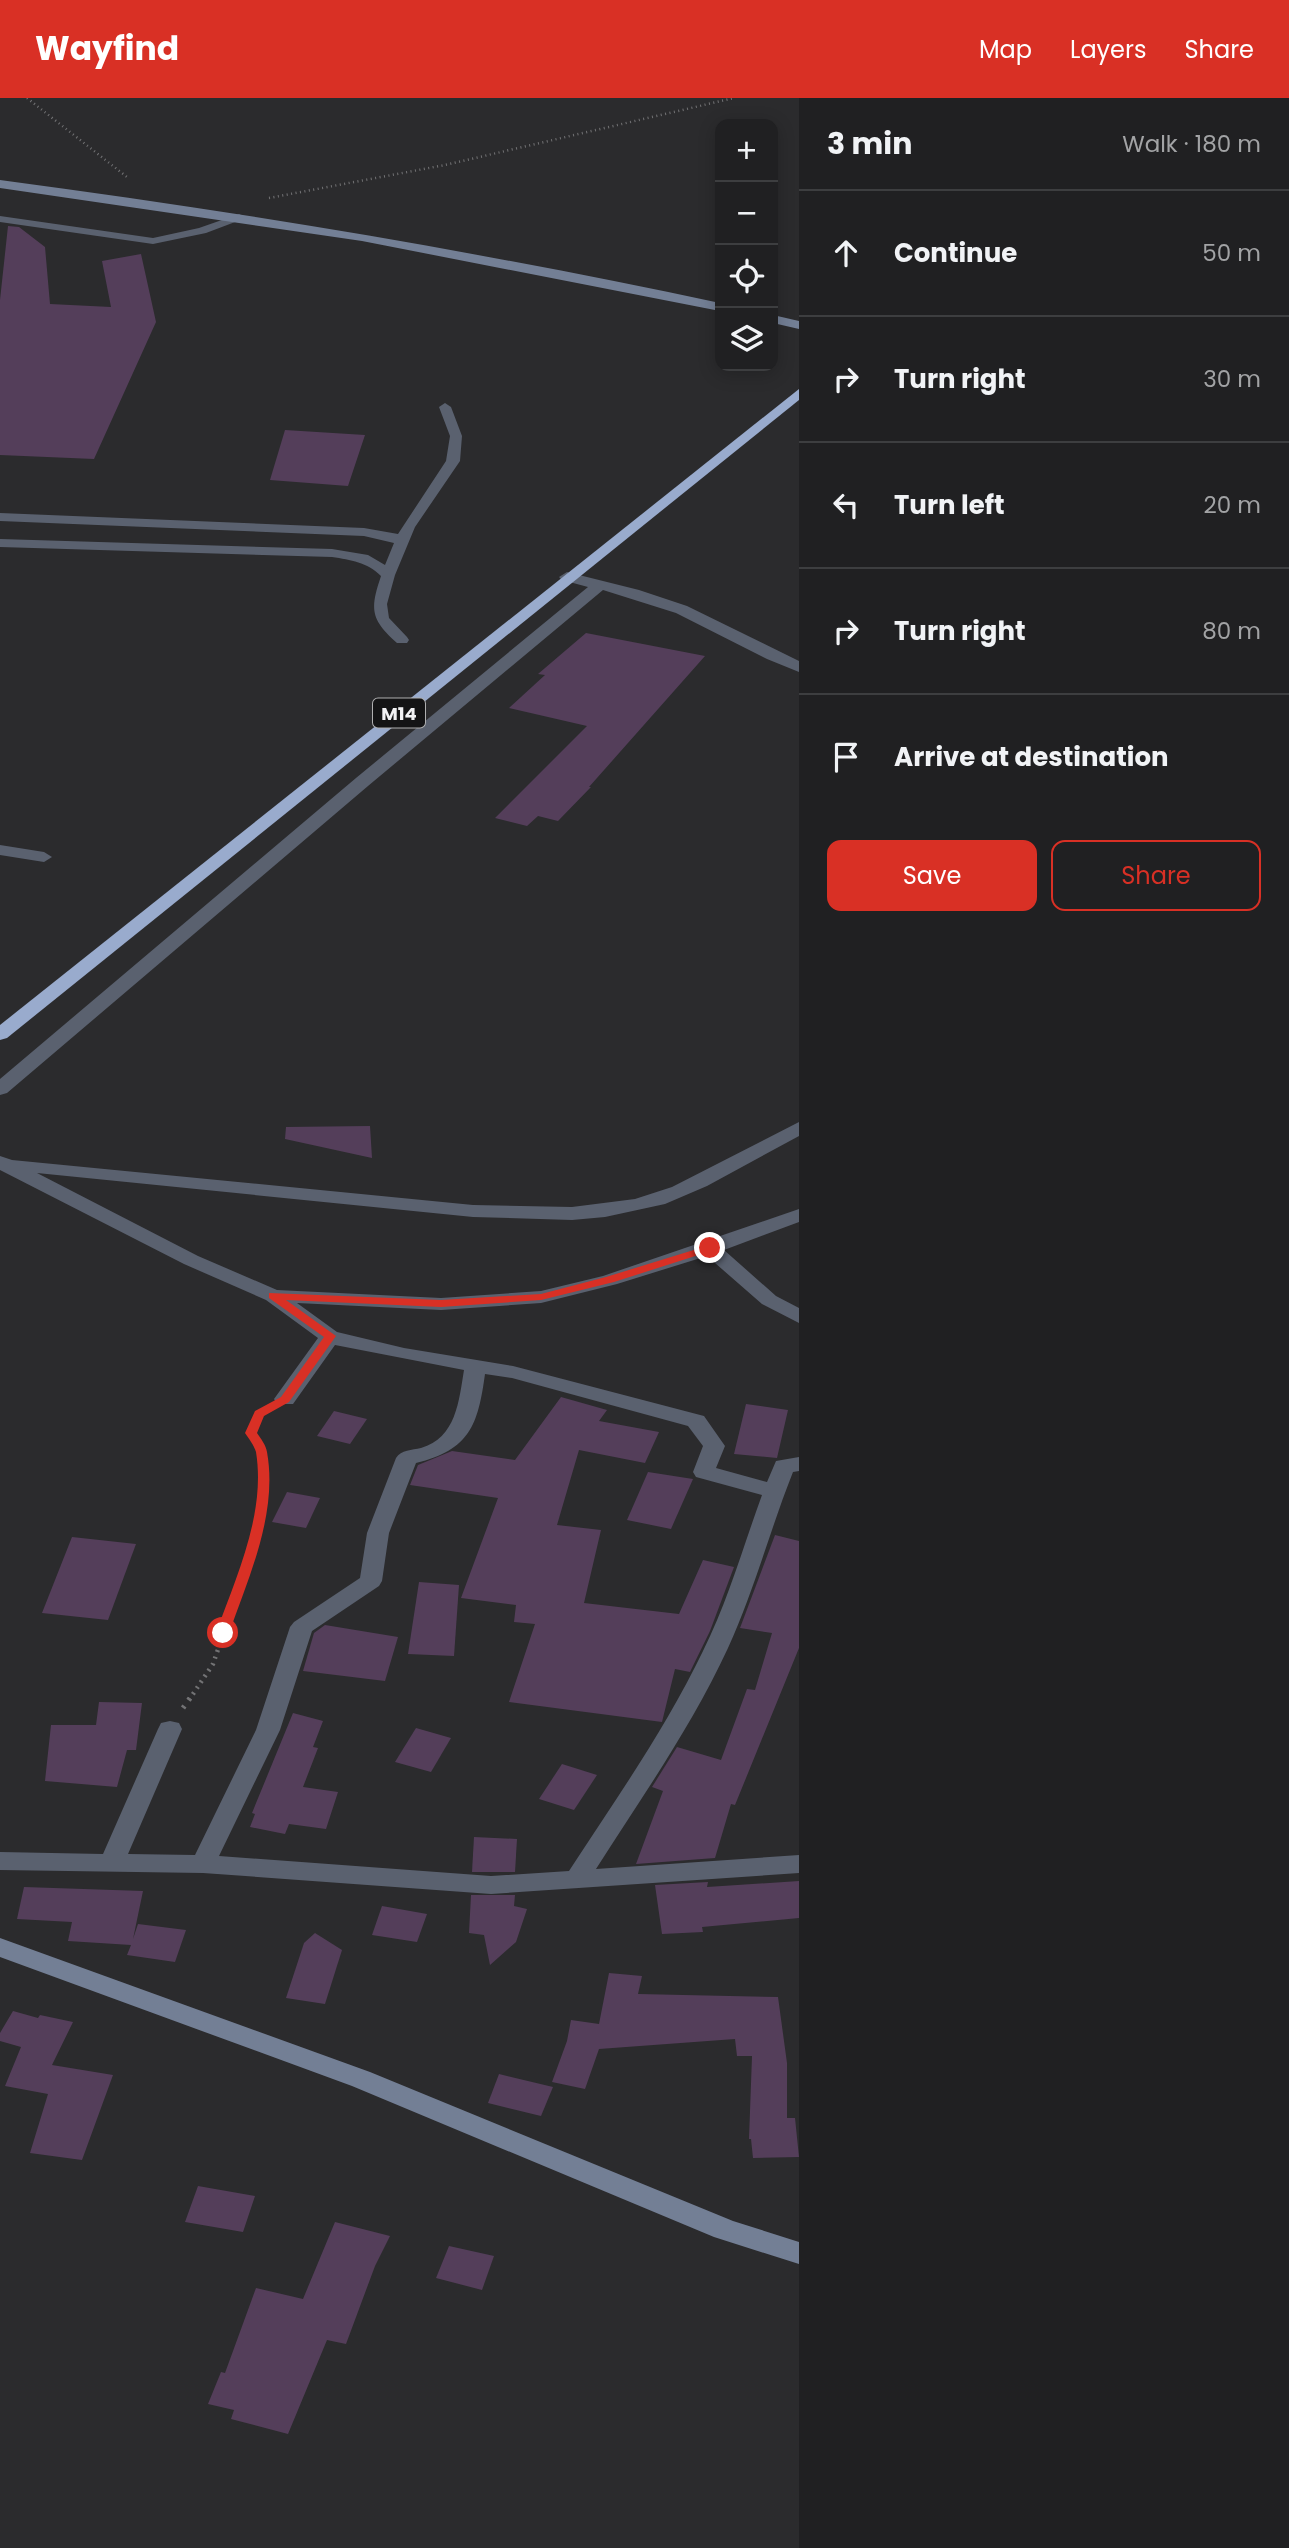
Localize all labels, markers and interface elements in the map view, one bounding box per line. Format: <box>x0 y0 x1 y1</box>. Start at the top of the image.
text: Wayfind <box>35 25 179 72</box>
text: Map <box>979 33 1032 66</box>
text: Layers <box>1070 33 1146 66</box>
text: Share <box>1184 33 1254 66</box>
map controls <box>715 119 778 371</box>
button: + <box>715 119 778 182</box>
text: 3 min <box>827 122 912 165</box>
text: Walk · 180 m <box>1122 128 1261 160</box>
button: − <box>715 182 778 245</box>
icon: ahead <box>827 234 865 272</box>
text: Continue <box>894 235 1017 271</box>
text: 50 m <box>1202 237 1261 269</box>
button: locate <box>715 245 778 308</box>
button: layers <box>715 308 778 371</box>
icon: right <box>827 360 865 398</box>
text: Turn right <box>894 361 1026 397</box>
text: 30 m <box>1203 363 1261 395</box>
icon: left <box>827 486 865 524</box>
text: Turn left <box>894 487 1005 523</box>
text: 20 m <box>1203 489 1261 521</box>
icon: right <box>827 612 865 650</box>
text: Turn right <box>894 613 1026 649</box>
text: 80 m <box>1202 615 1261 647</box>
road number: M14 <box>373 698 425 728</box>
icon: arrive <box>827 738 865 776</box>
text: Arrive at destination <box>894 739 1169 775</box>
button: Save <box>827 840 1037 911</box>
button: Share <box>1051 840 1261 911</box>
route end <box>694 1232 725 1263</box>
route start <box>207 1617 238 1648</box>

